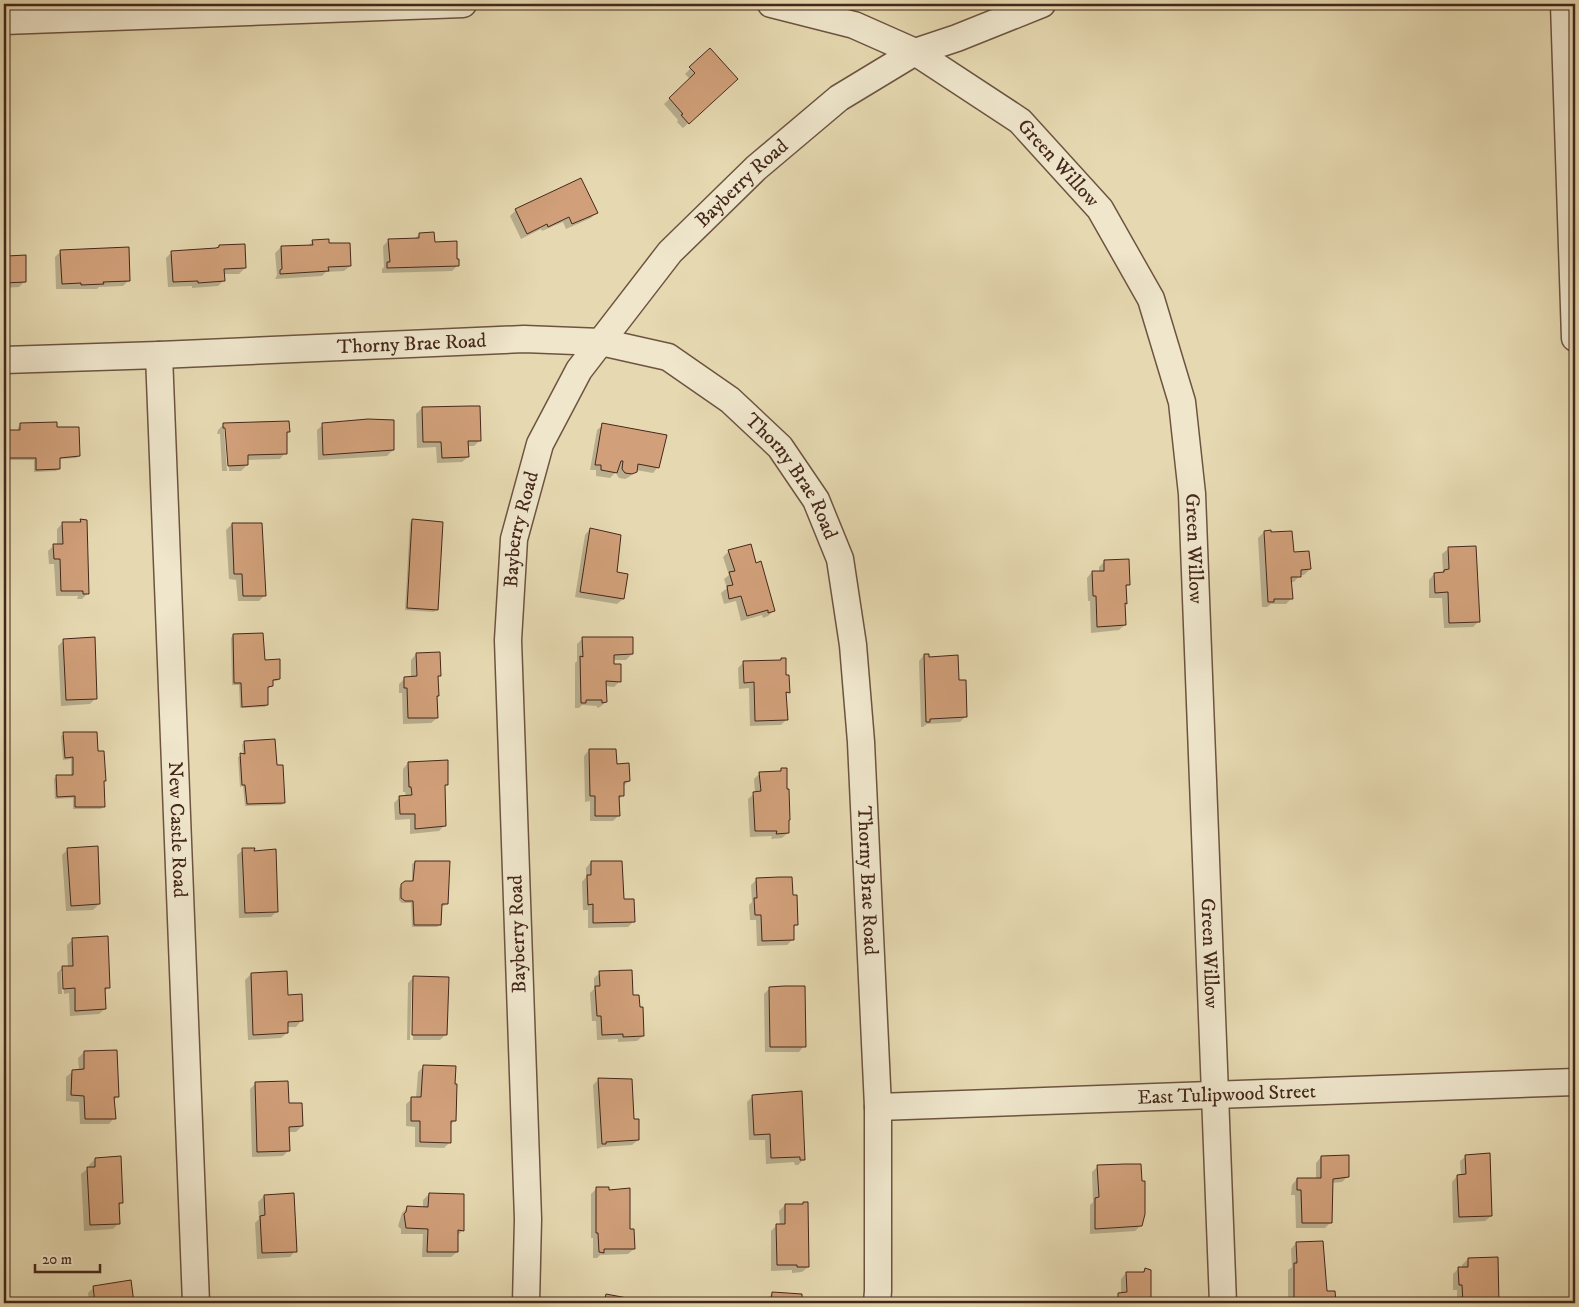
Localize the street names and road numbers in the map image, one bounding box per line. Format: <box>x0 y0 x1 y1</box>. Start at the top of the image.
street label: Green Willow <box>1012 114 1105 213</box>
street label: Bayberry Road <box>690 134 793 233</box>
street label: Thorny Brae Road <box>337 328 487 360</box>
street label: Thorny Brae Road <box>739 408 843 543</box>
street label: Bayberry Road <box>499 469 544 588</box>
street label: Green Willow <box>1179 493 1209 605</box>
street label: New Castle Road <box>162 761 193 898</box>
street label: Thorny Brae Road <box>851 805 883 956</box>
street label: Bayberry Road <box>503 874 533 994</box>
street label: Green Willow <box>1195 897 1224 1009</box>
street label: East Tulipwood Street <box>1137 1079 1316 1110</box>

